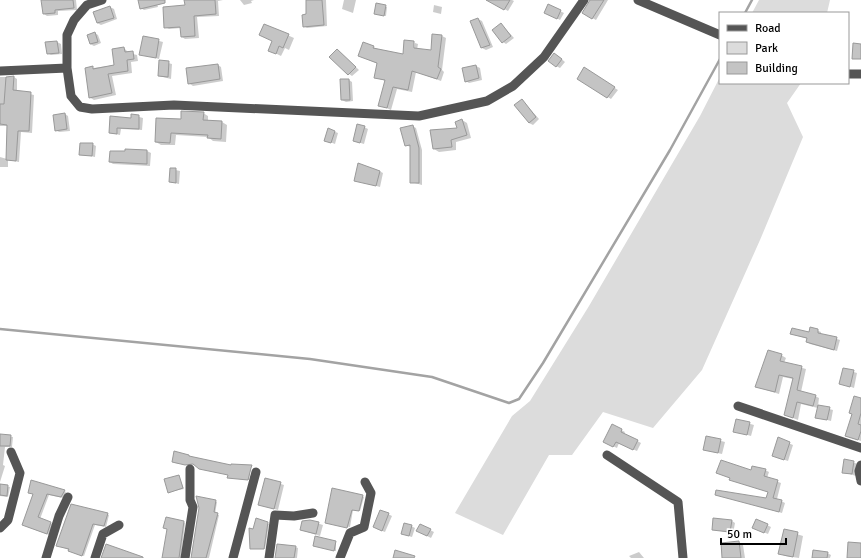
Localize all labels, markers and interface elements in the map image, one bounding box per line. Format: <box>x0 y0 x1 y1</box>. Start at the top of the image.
legend <box>719 12 849 84</box>
text: Road <box>755 21 781 36</box>
text: Park <box>755 41 778 56</box>
text: Building <box>755 61 798 76</box>
scale bar <box>721 520 786 546</box>
text: 50 m <box>727 527 752 542</box>

